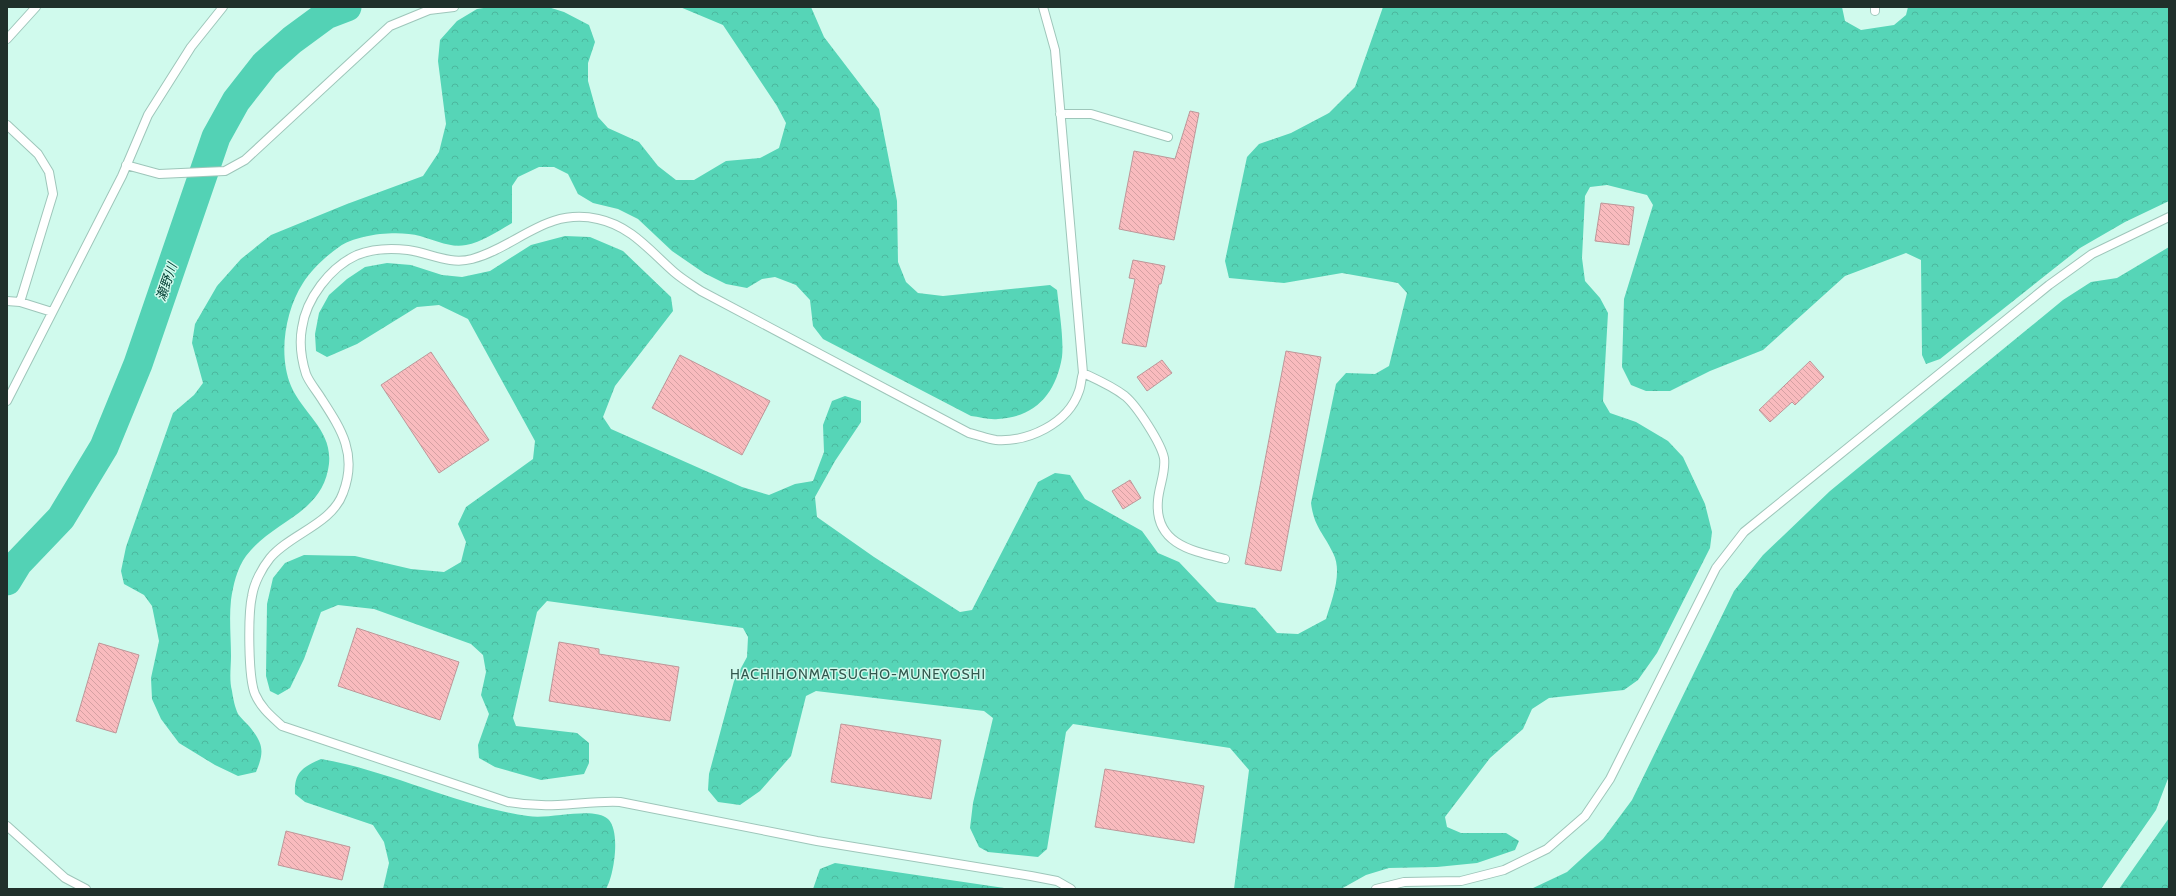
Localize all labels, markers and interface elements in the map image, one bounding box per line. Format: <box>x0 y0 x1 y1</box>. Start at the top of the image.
water label: 瀬野川 <box>152 259 181 303</box>
district label: HACHIHONMATSUCHO-MUNEYOSHI <box>730 665 986 683</box>

